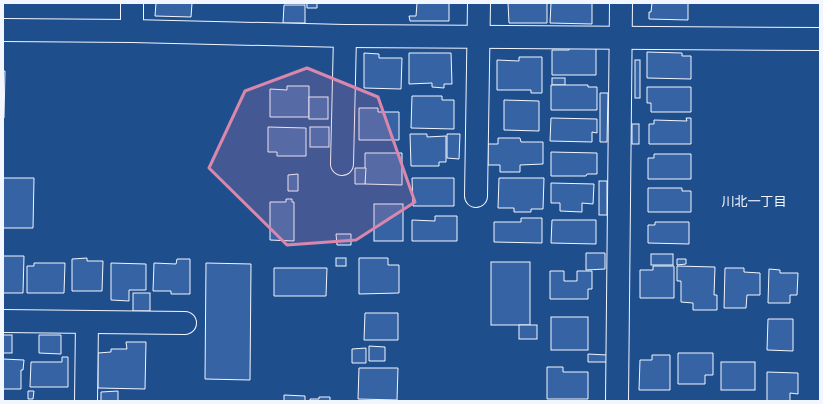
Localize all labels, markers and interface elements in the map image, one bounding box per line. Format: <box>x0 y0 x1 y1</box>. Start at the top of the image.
district label: 川北一丁目 <box>721 192 787 210</box>

